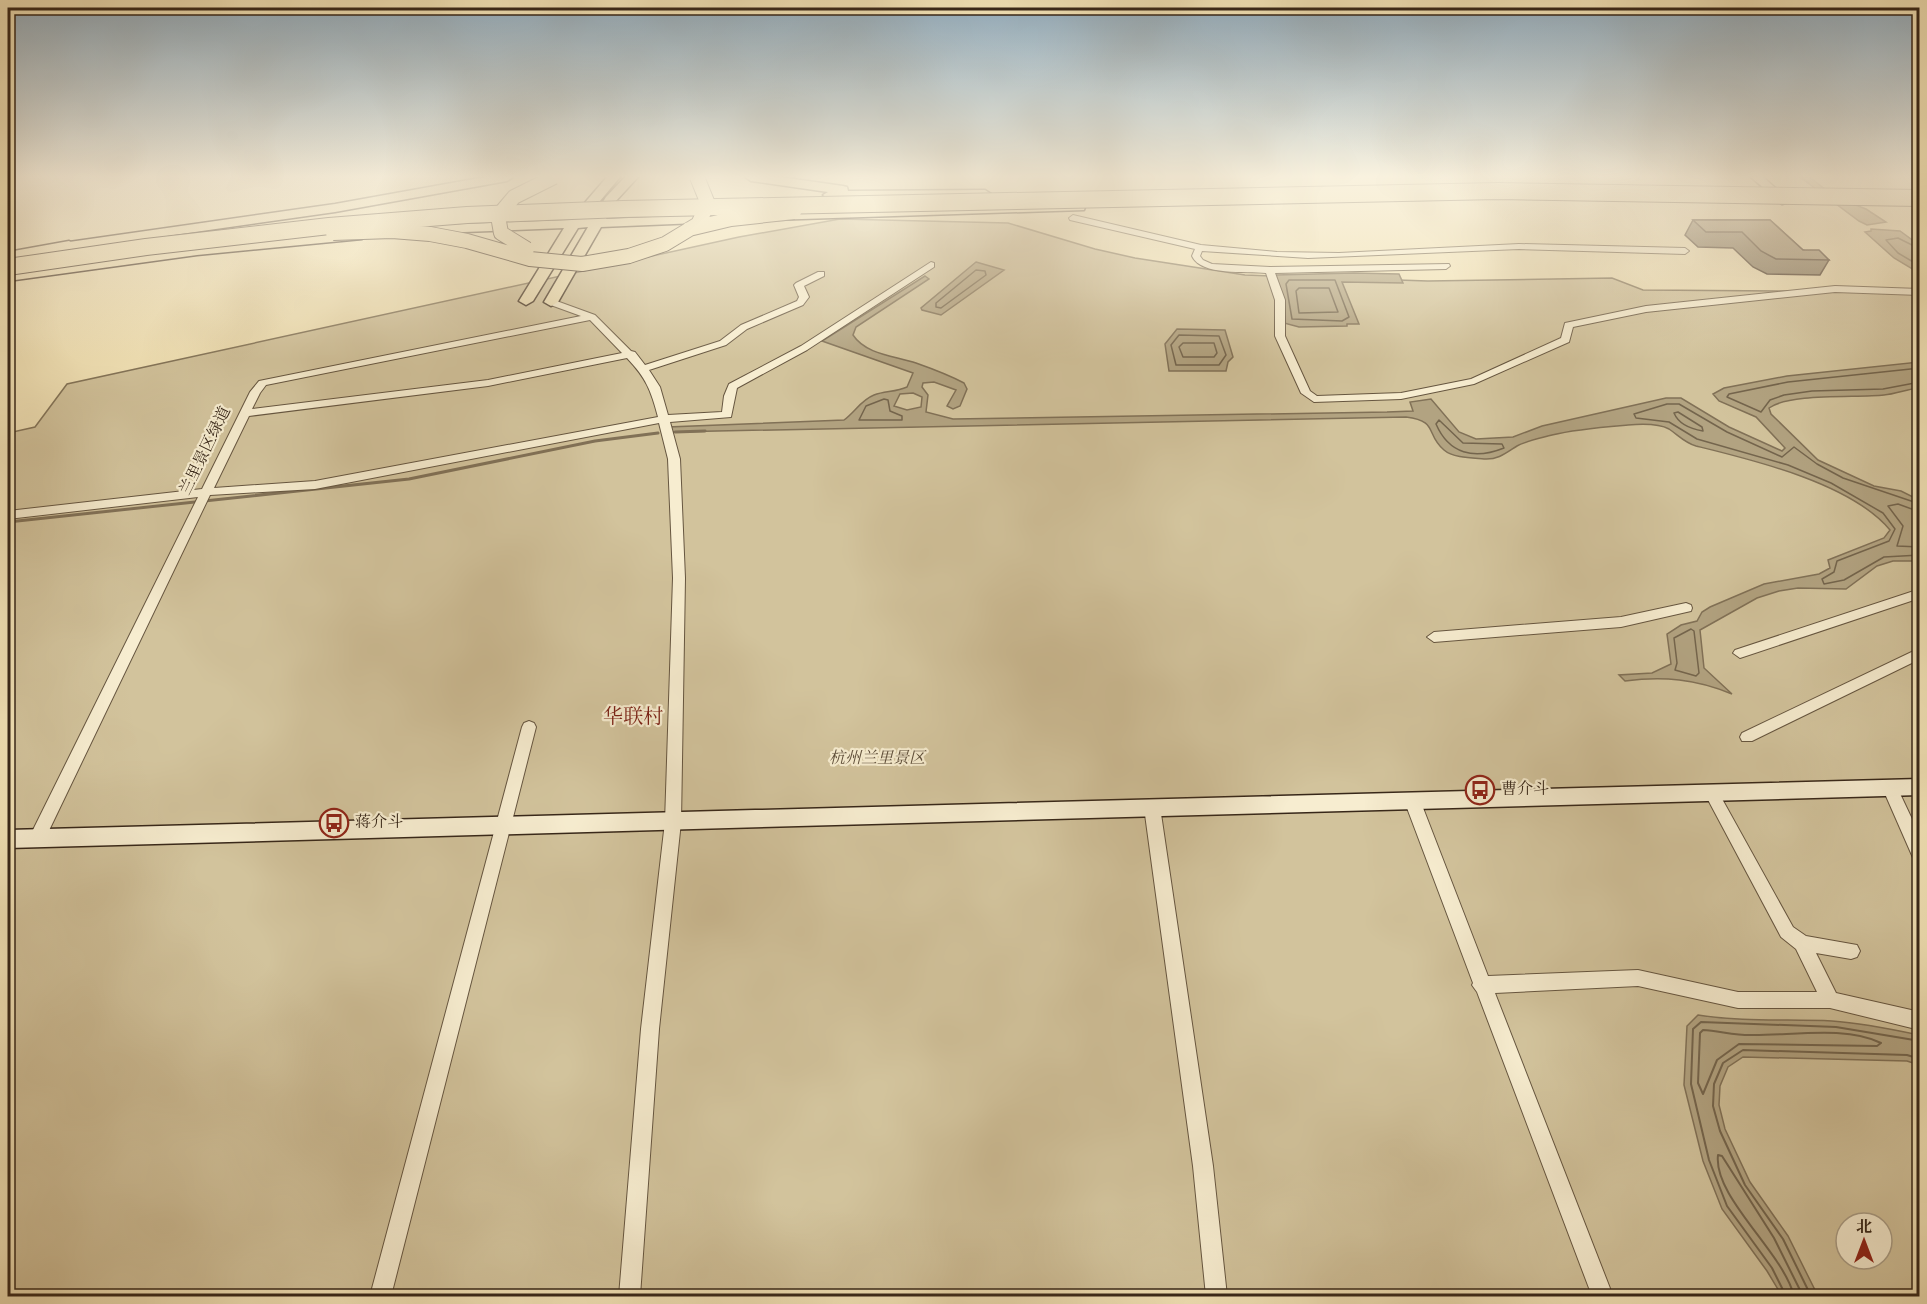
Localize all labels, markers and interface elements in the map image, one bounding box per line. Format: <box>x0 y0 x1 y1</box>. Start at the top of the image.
street label: 兰里景区绿道 <box>176 403 234 498</box>
district label: 华联村 <box>603 705 663 728</box>
park label: 杭州兰里景区 <box>829 749 927 767</box>
bus stop icon: 曹介斗 <box>1464 774 1496 806</box>
place label: 曹介斗 <box>1501 780 1549 798</box>
bus stop icon: 蒋介斗 <box>318 807 350 839</box>
place label: 蒋介斗 <box>355 813 403 831</box>
north arrow <box>1834 1211 1894 1271</box>
text: 北 <box>1856 1218 1872 1236</box>

